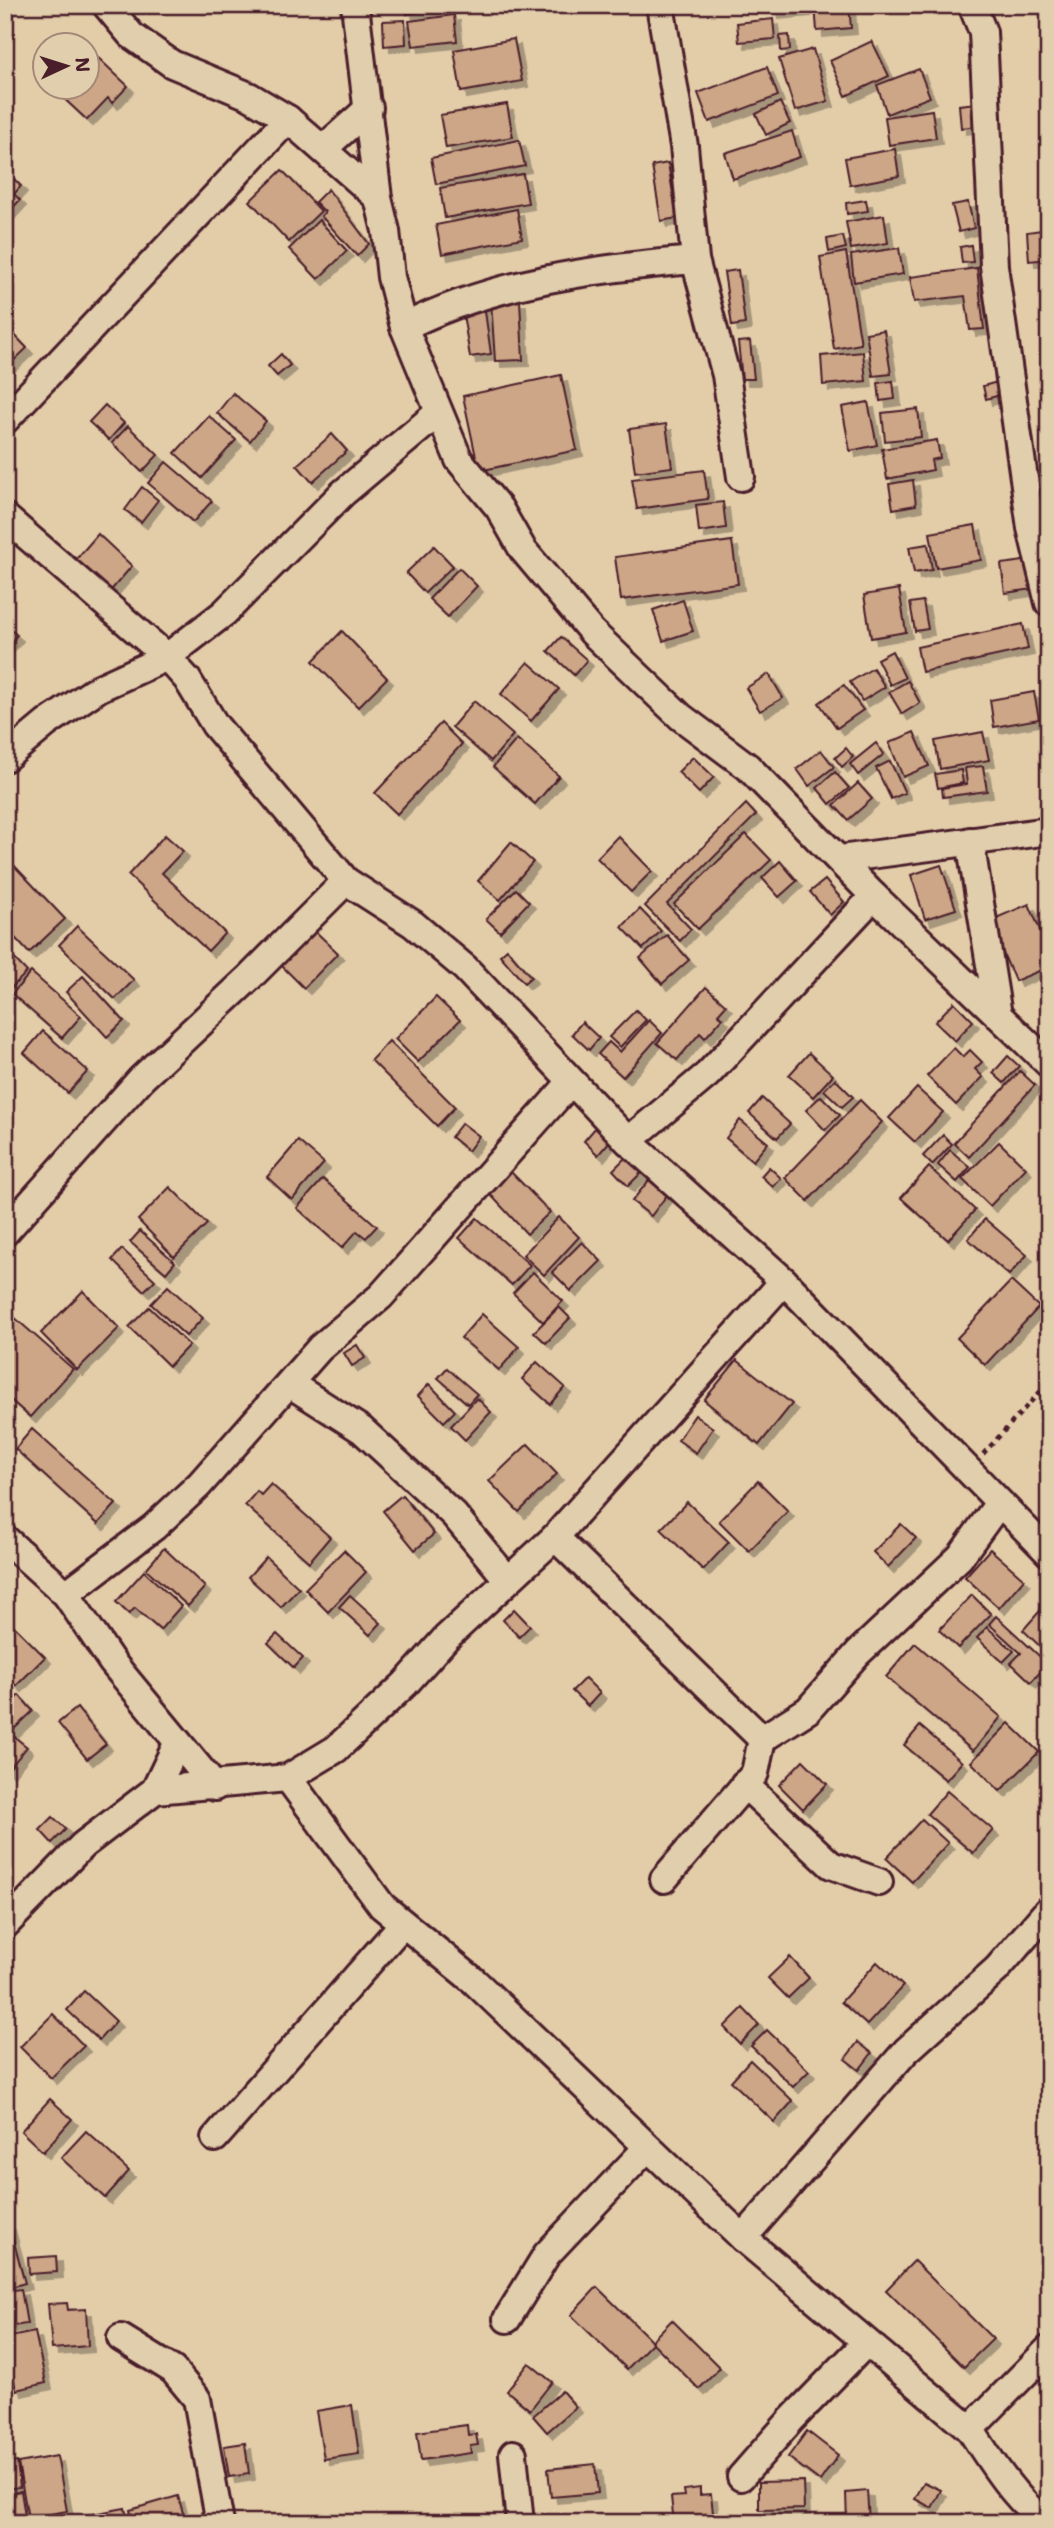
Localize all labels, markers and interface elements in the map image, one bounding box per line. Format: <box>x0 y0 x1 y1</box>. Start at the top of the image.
north arrow <box>32 32 102 102</box>
text: N <box>69 56 95 73</box>

